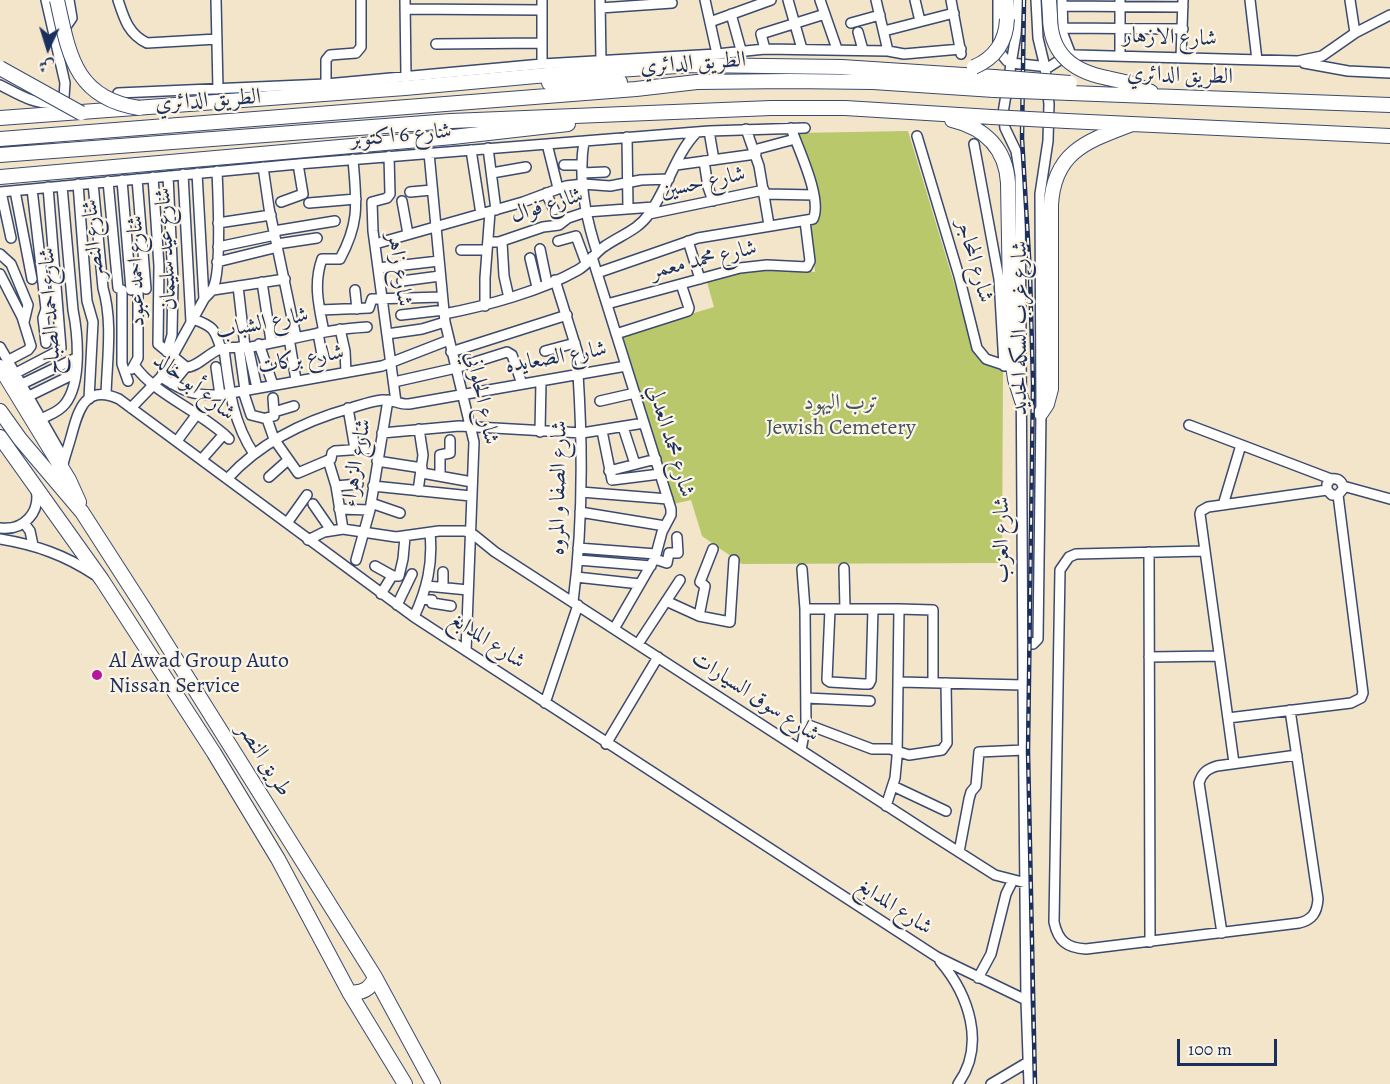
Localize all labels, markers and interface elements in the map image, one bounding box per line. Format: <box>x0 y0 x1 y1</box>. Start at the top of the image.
north arrow <box>18 18 78 78</box>
street label: شارع الازهار <box>1123 23 1217 53</box>
street label: الطريق الدائري <box>639 47 747 81</box>
text: ش <box>38 54 55 77</box>
street label: الطريق الدائري <box>1127 61 1233 91</box>
street label: الطريق الدائري <box>154 84 262 118</box>
street label: شارع 6 اكتوبر <box>349 118 453 154</box>
street label: شارع حسين <box>658 161 748 205</box>
street label: شارع فوال <box>507 182 587 230</box>
street label: شارع عيد سليمان <box>151 187 183 311</box>
street label: شارع النصر <box>77 198 111 280</box>
street label: شارع احمد عبود <box>123 215 151 327</box>
street label: شارع المحاجر <box>950 216 998 306</box>
street label: شارع زاهر <box>381 232 417 308</box>
street label: شارع محمد معمر <box>649 235 759 285</box>
street label: شارع غرب السكه الحديد <box>1008 241 1034 415</box>
street label: شارع احمد الصباح <box>34 247 68 375</box>
street label: شارع الشباب <box>213 302 311 346</box>
street label: شارع الصعايده <box>503 336 609 380</box>
street label: شارع بركات <box>256 339 346 381</box>
street label: شارع أبو خالد <box>148 347 240 427</box>
street label: شارع الحلواني <box>458 349 504 447</box>
street label: شارع محمد العدلي <box>640 382 700 500</box>
park label: ترب اليهود Jewish Cemetery <box>766 391 916 442</box>
street label: شارع الزهراء <box>336 417 378 509</box>
street label: شارع الصفا و المروه <box>545 420 573 556</box>
street label: شارع العزب <box>990 496 1016 584</box>
street label: شارع المدابغ <box>444 607 530 675</box>
street label: شارع سوق السيارات <box>686 646 824 748</box>
place label: Al Awad Group Auto Nissan Service <box>109 649 289 700</box>
marker: Al Awad Group Auto Nissan Service <box>90 668 104 682</box>
street label: طريق النصر <box>231 718 297 802</box>
street label: شارع المدابغ <box>851 873 937 941</box>
scale bar <box>1180 1027 1280 1065</box>
text: 100 m <box>1188 1037 1232 1061</box>

